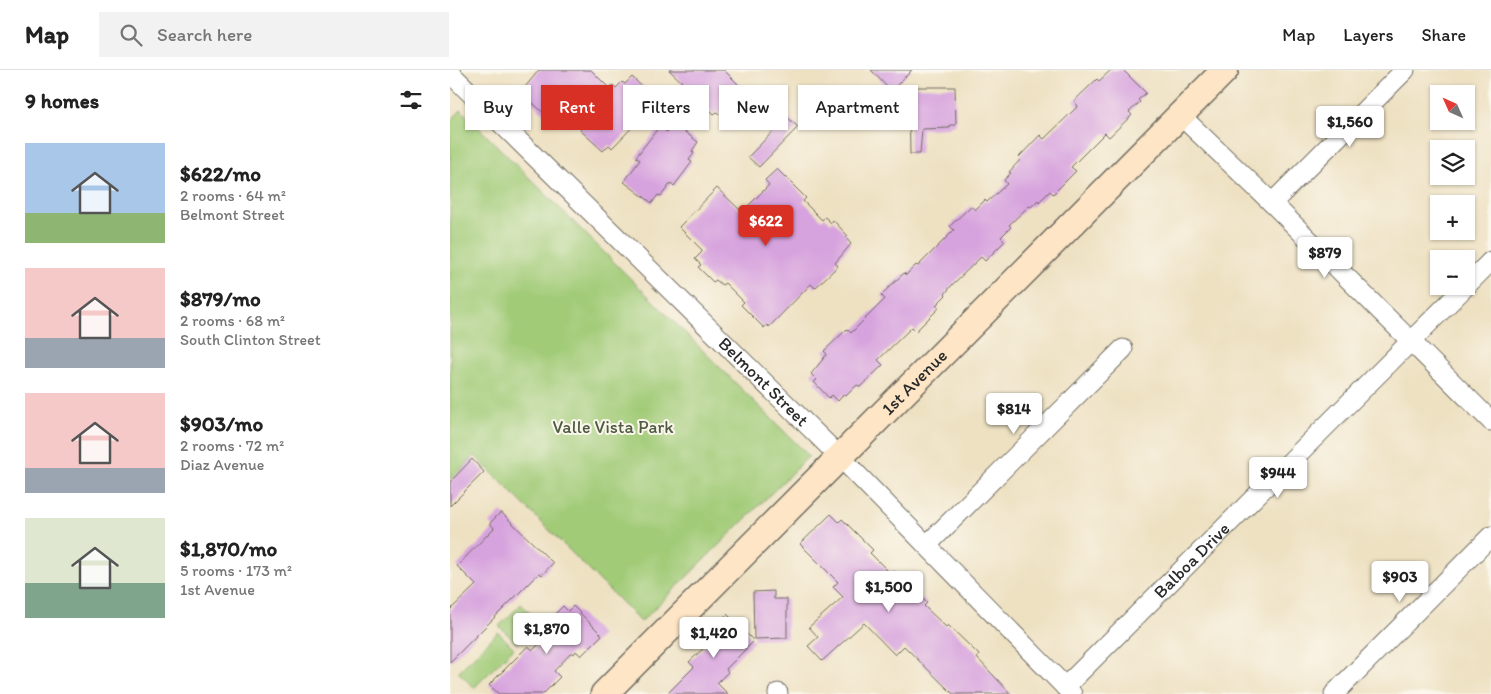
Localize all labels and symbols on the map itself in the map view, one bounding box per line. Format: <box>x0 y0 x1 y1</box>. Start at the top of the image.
north arrow <box>1430 85 1475 130</box>
pin: $1,560 <box>1309 106 1391 148</box>
pin: $622 <box>736 204 796 247</box>
pin: $879 <box>1295 236 1355 279</box>
street label: Belmont Street <box>714 333 813 431</box>
street label: 1st Avenue <box>877 344 952 420</box>
pin: $814 <box>984 392 1044 435</box>
park label: Valle Vista Park <box>553 416 674 438</box>
pin: $944 <box>1248 456 1308 499</box>
street label: Balboa Drive <box>1149 518 1234 603</box>
pin: $903 <box>1370 560 1430 603</box>
pin: $1,500 <box>848 570 930 613</box>
pin: $1,870 <box>506 612 588 655</box>
pin: $1,420 <box>673 616 755 659</box>

